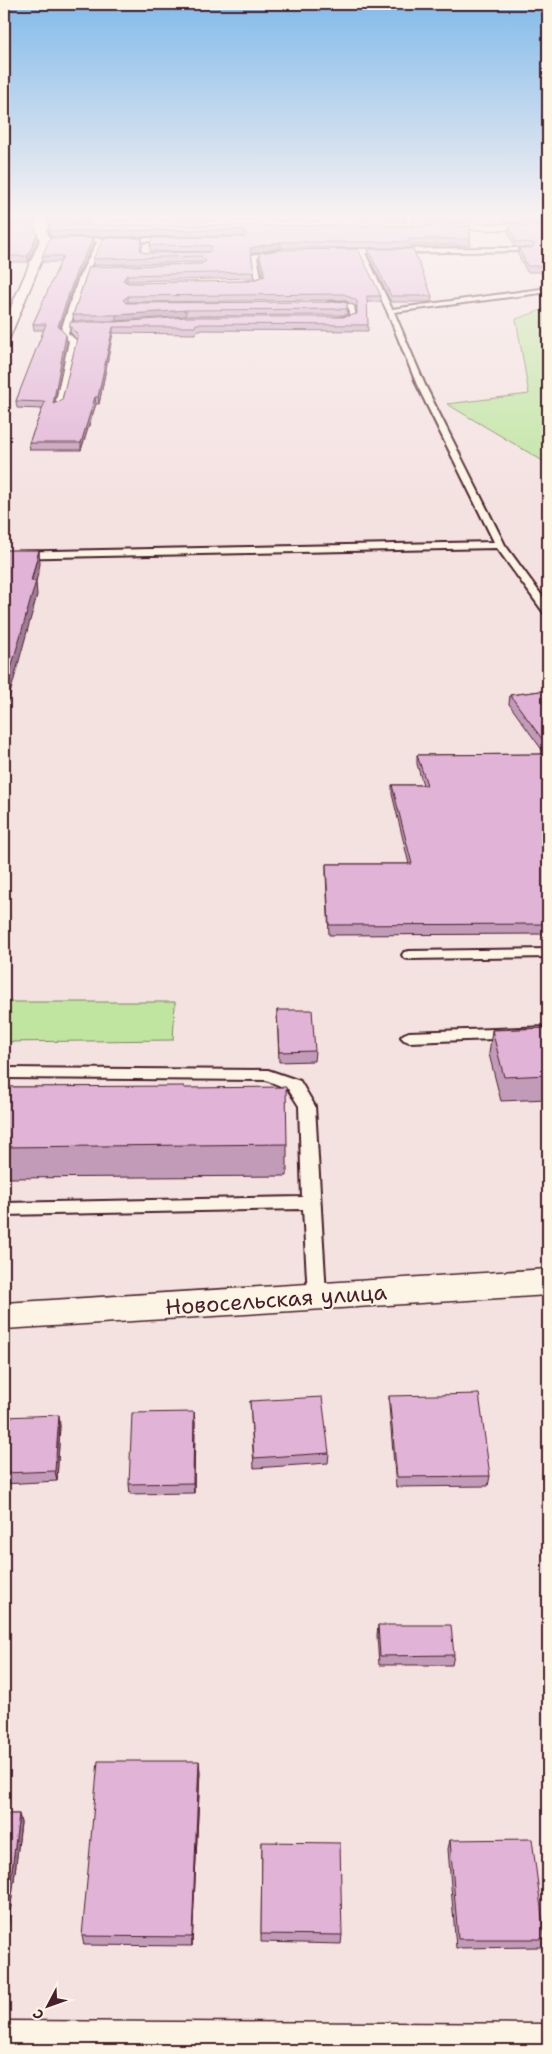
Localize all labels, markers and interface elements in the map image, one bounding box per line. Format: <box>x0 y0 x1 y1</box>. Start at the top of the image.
street label: Новосельская улица <box>164 1277 388 1322</box>
north arrow <box>22 1982 72 2032</box>
text: С <box>29 2005 48 2024</box>

